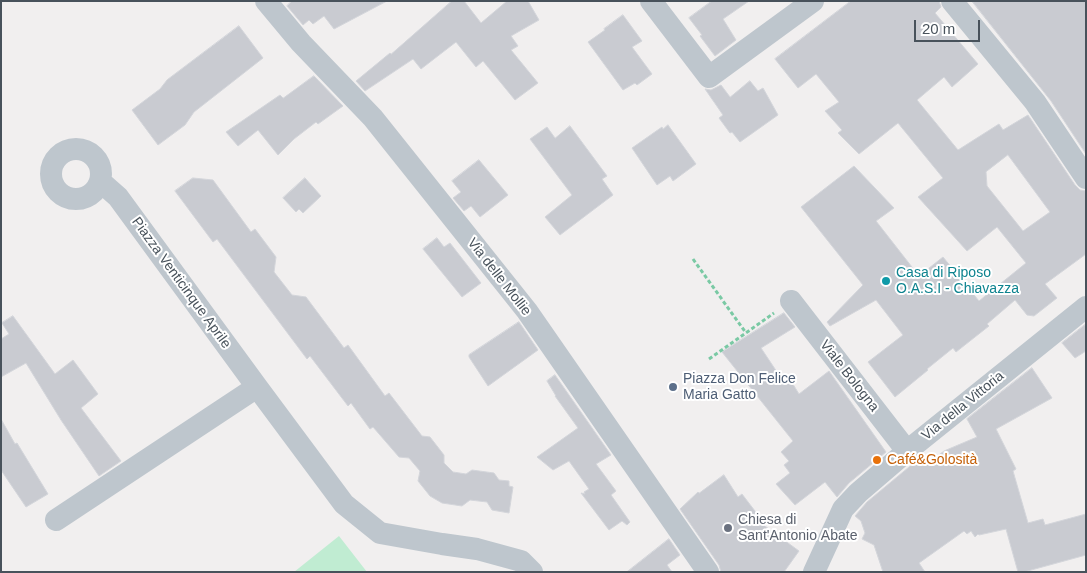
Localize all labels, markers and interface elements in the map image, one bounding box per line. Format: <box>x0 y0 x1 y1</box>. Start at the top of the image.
scale bar <box>917 10 983 42</box>
text: 20 m <box>922 20 955 37</box>
street label: Piazza Venticinque Aprile <box>128 214 234 352</box>
street label: Via delle Mollie <box>463 235 535 319</box>
place label: Casa di Riposo O.A.S.I - Chiavazza <box>896 265 1019 298</box>
marker: Casa di Riposo O.A.S.I - Chiavazza <box>880 275 892 287</box>
street label: Viale Bologna <box>816 337 882 415</box>
street label: Via della Vittoria <box>919 368 1007 444</box>
place label: Piazza Don Felice Maria Gatto <box>683 371 796 404</box>
marker: Piazza Don Felice Maria Gatto <box>667 381 679 393</box>
place label: Café&Golosità <box>887 452 977 468</box>
marker: Café&Golosità <box>871 454 883 466</box>
place label: Chiesa di Sant'Antonio Abate <box>738 512 857 544</box>
marker: Chiesa di Sant'Antonio Abate <box>722 522 734 534</box>

